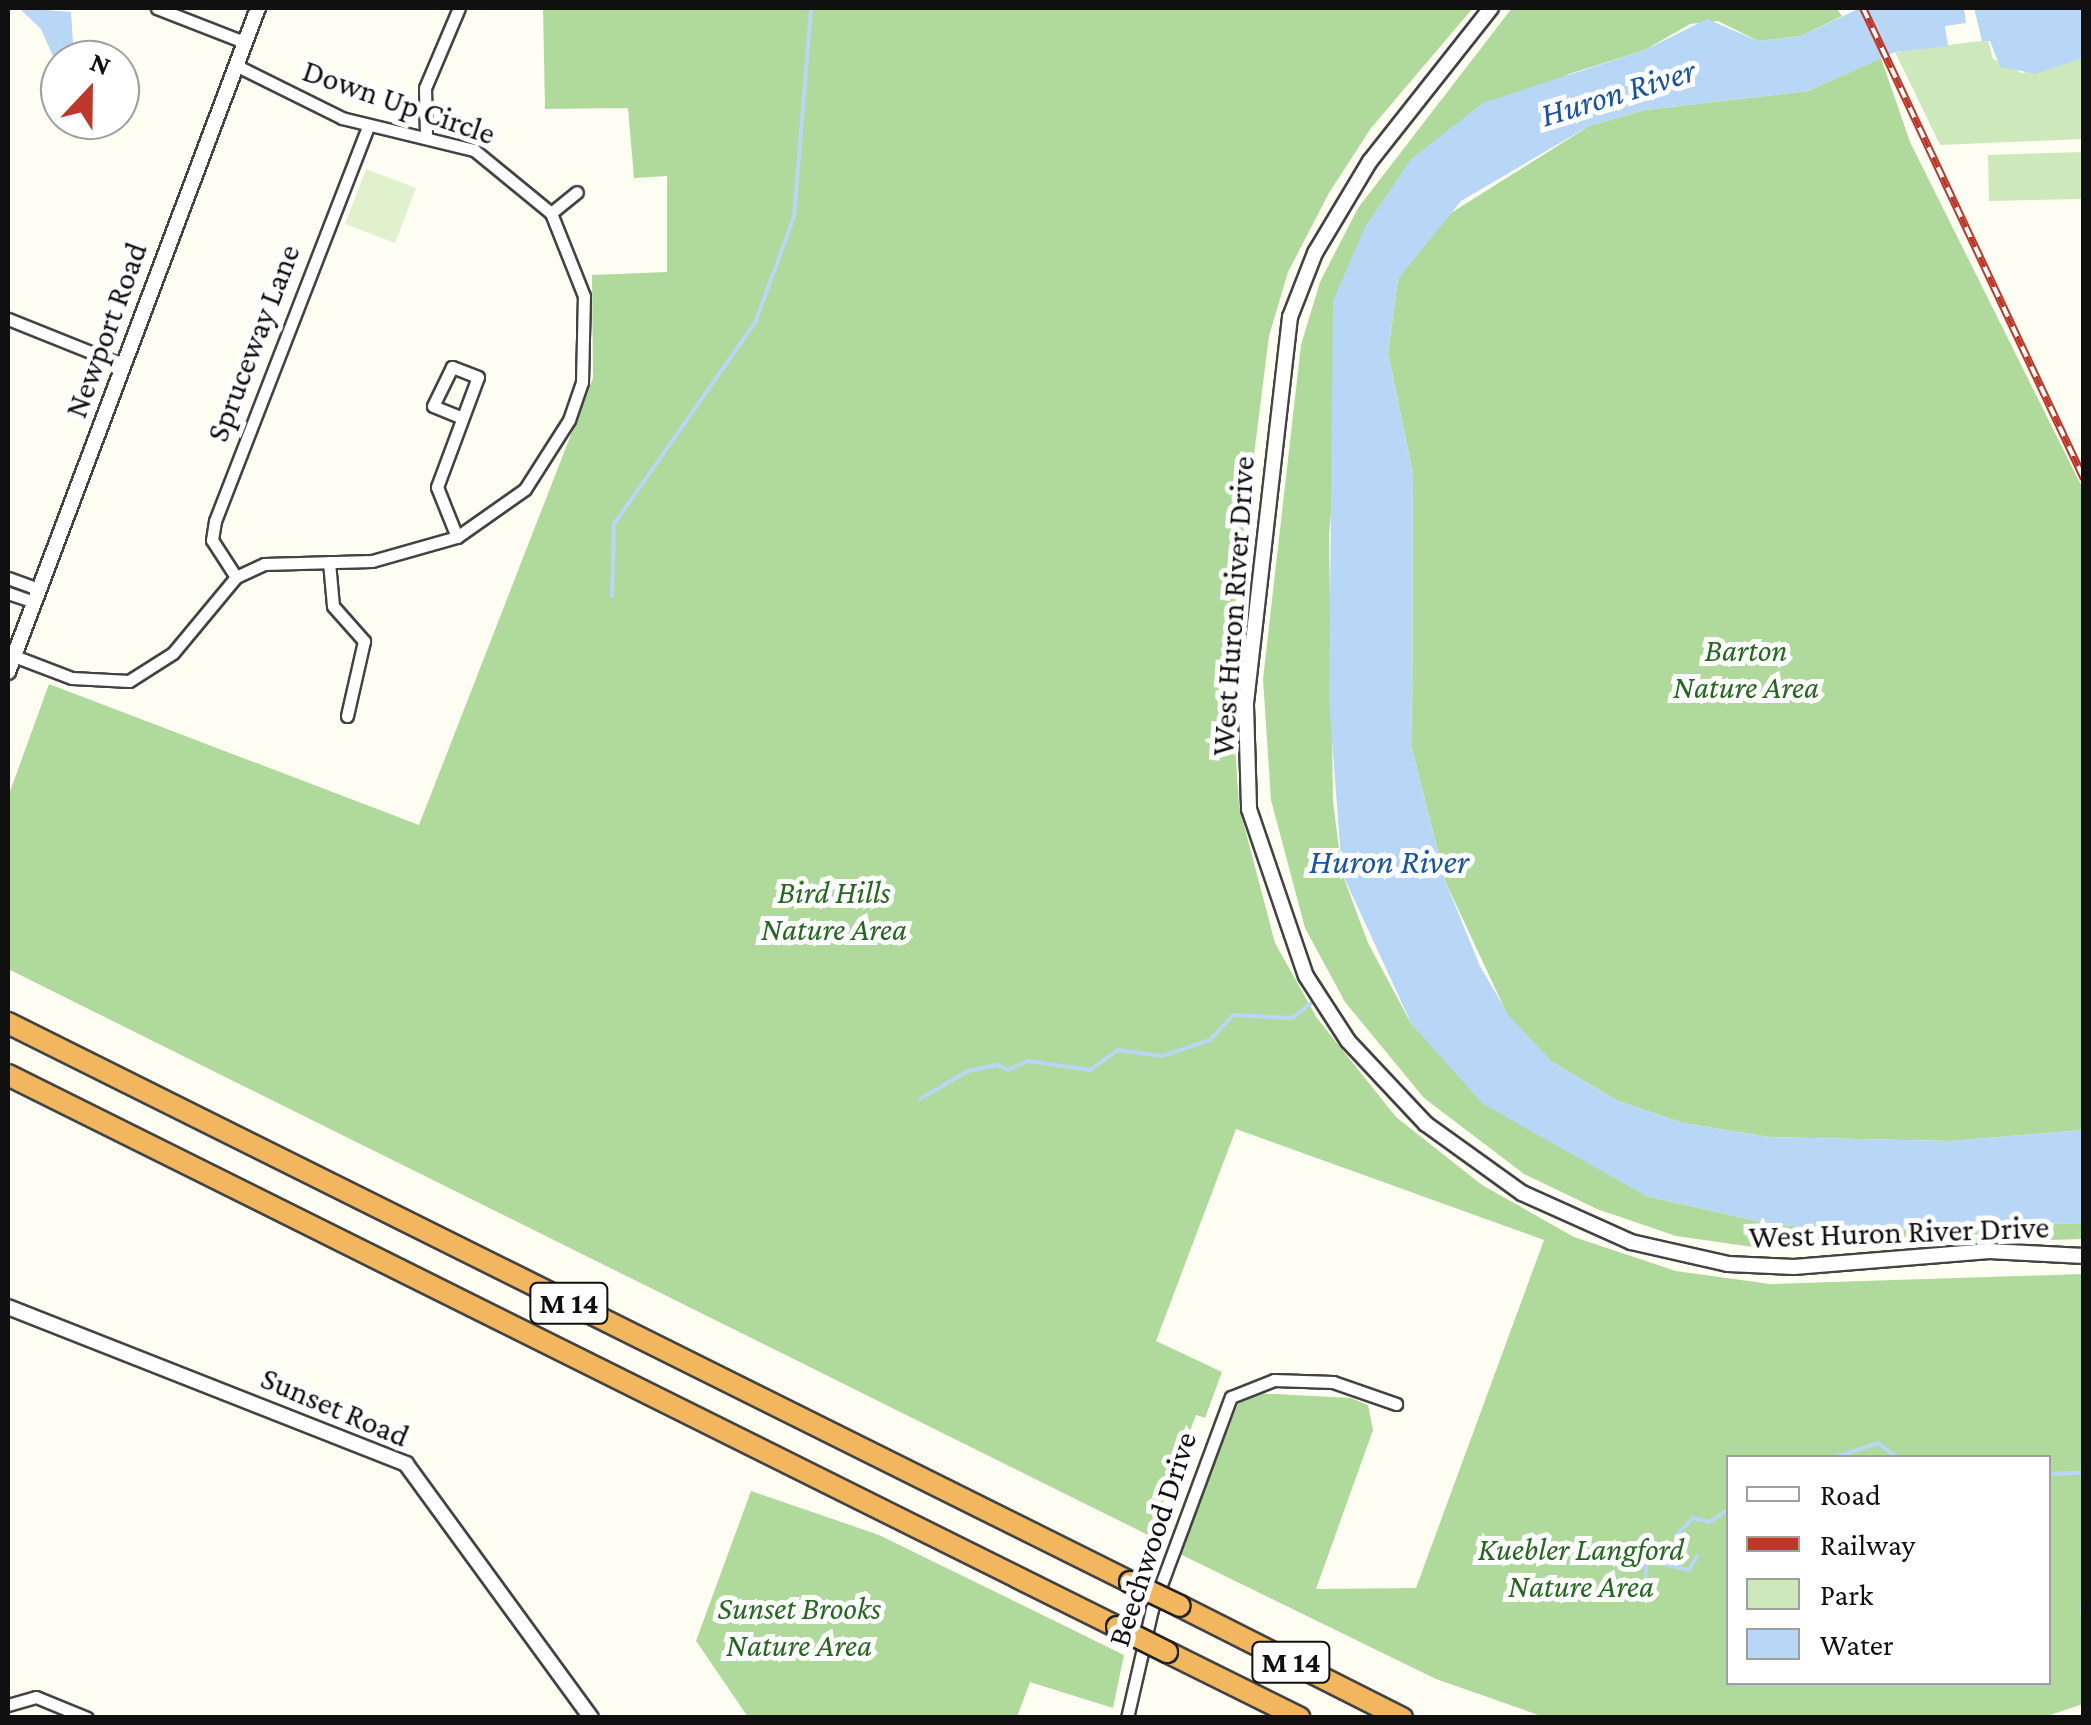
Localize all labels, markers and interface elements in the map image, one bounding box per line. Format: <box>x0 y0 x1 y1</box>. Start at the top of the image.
north arrow <box>40 40 140 140</box>
text: N <box>86 46 115 82</box>
water label: Huron River <box>1535 50 1701 136</box>
street label: Down Up Circle <box>298 51 500 153</box>
street label: Newport Road <box>57 237 155 423</box>
street label: Spruceway Lane <box>198 239 308 447</box>
street label: West Huron River Drive <box>1203 455 1263 757</box>
park label: Barton Nature Area <box>1673 632 1819 707</box>
water label: Huron River <box>1309 841 1469 883</box>
park label: Bird Hills Nature Area <box>761 874 907 949</box>
street label: West Huron River Drive <box>1748 1208 2050 1256</box>
road number: M 14 <box>529 1278 609 1328</box>
street label: Sunset Road <box>255 1359 415 1455</box>
street label: Beechwood Drive <box>1099 1427 1205 1651</box>
legend <box>1726 1455 2051 1685</box>
text: Road <box>1820 1478 1881 1511</box>
text: Railway <box>1820 1528 1915 1561</box>
park label: Kuebler Langford Nature Area <box>1478 1531 1684 1606</box>
text: Park <box>1820 1578 1873 1611</box>
park label: Sunset Brooks Nature Area <box>717 1590 881 1665</box>
text: Water <box>1820 1628 1894 1661</box>
road number: M 14 <box>1251 1637 1331 1687</box>

